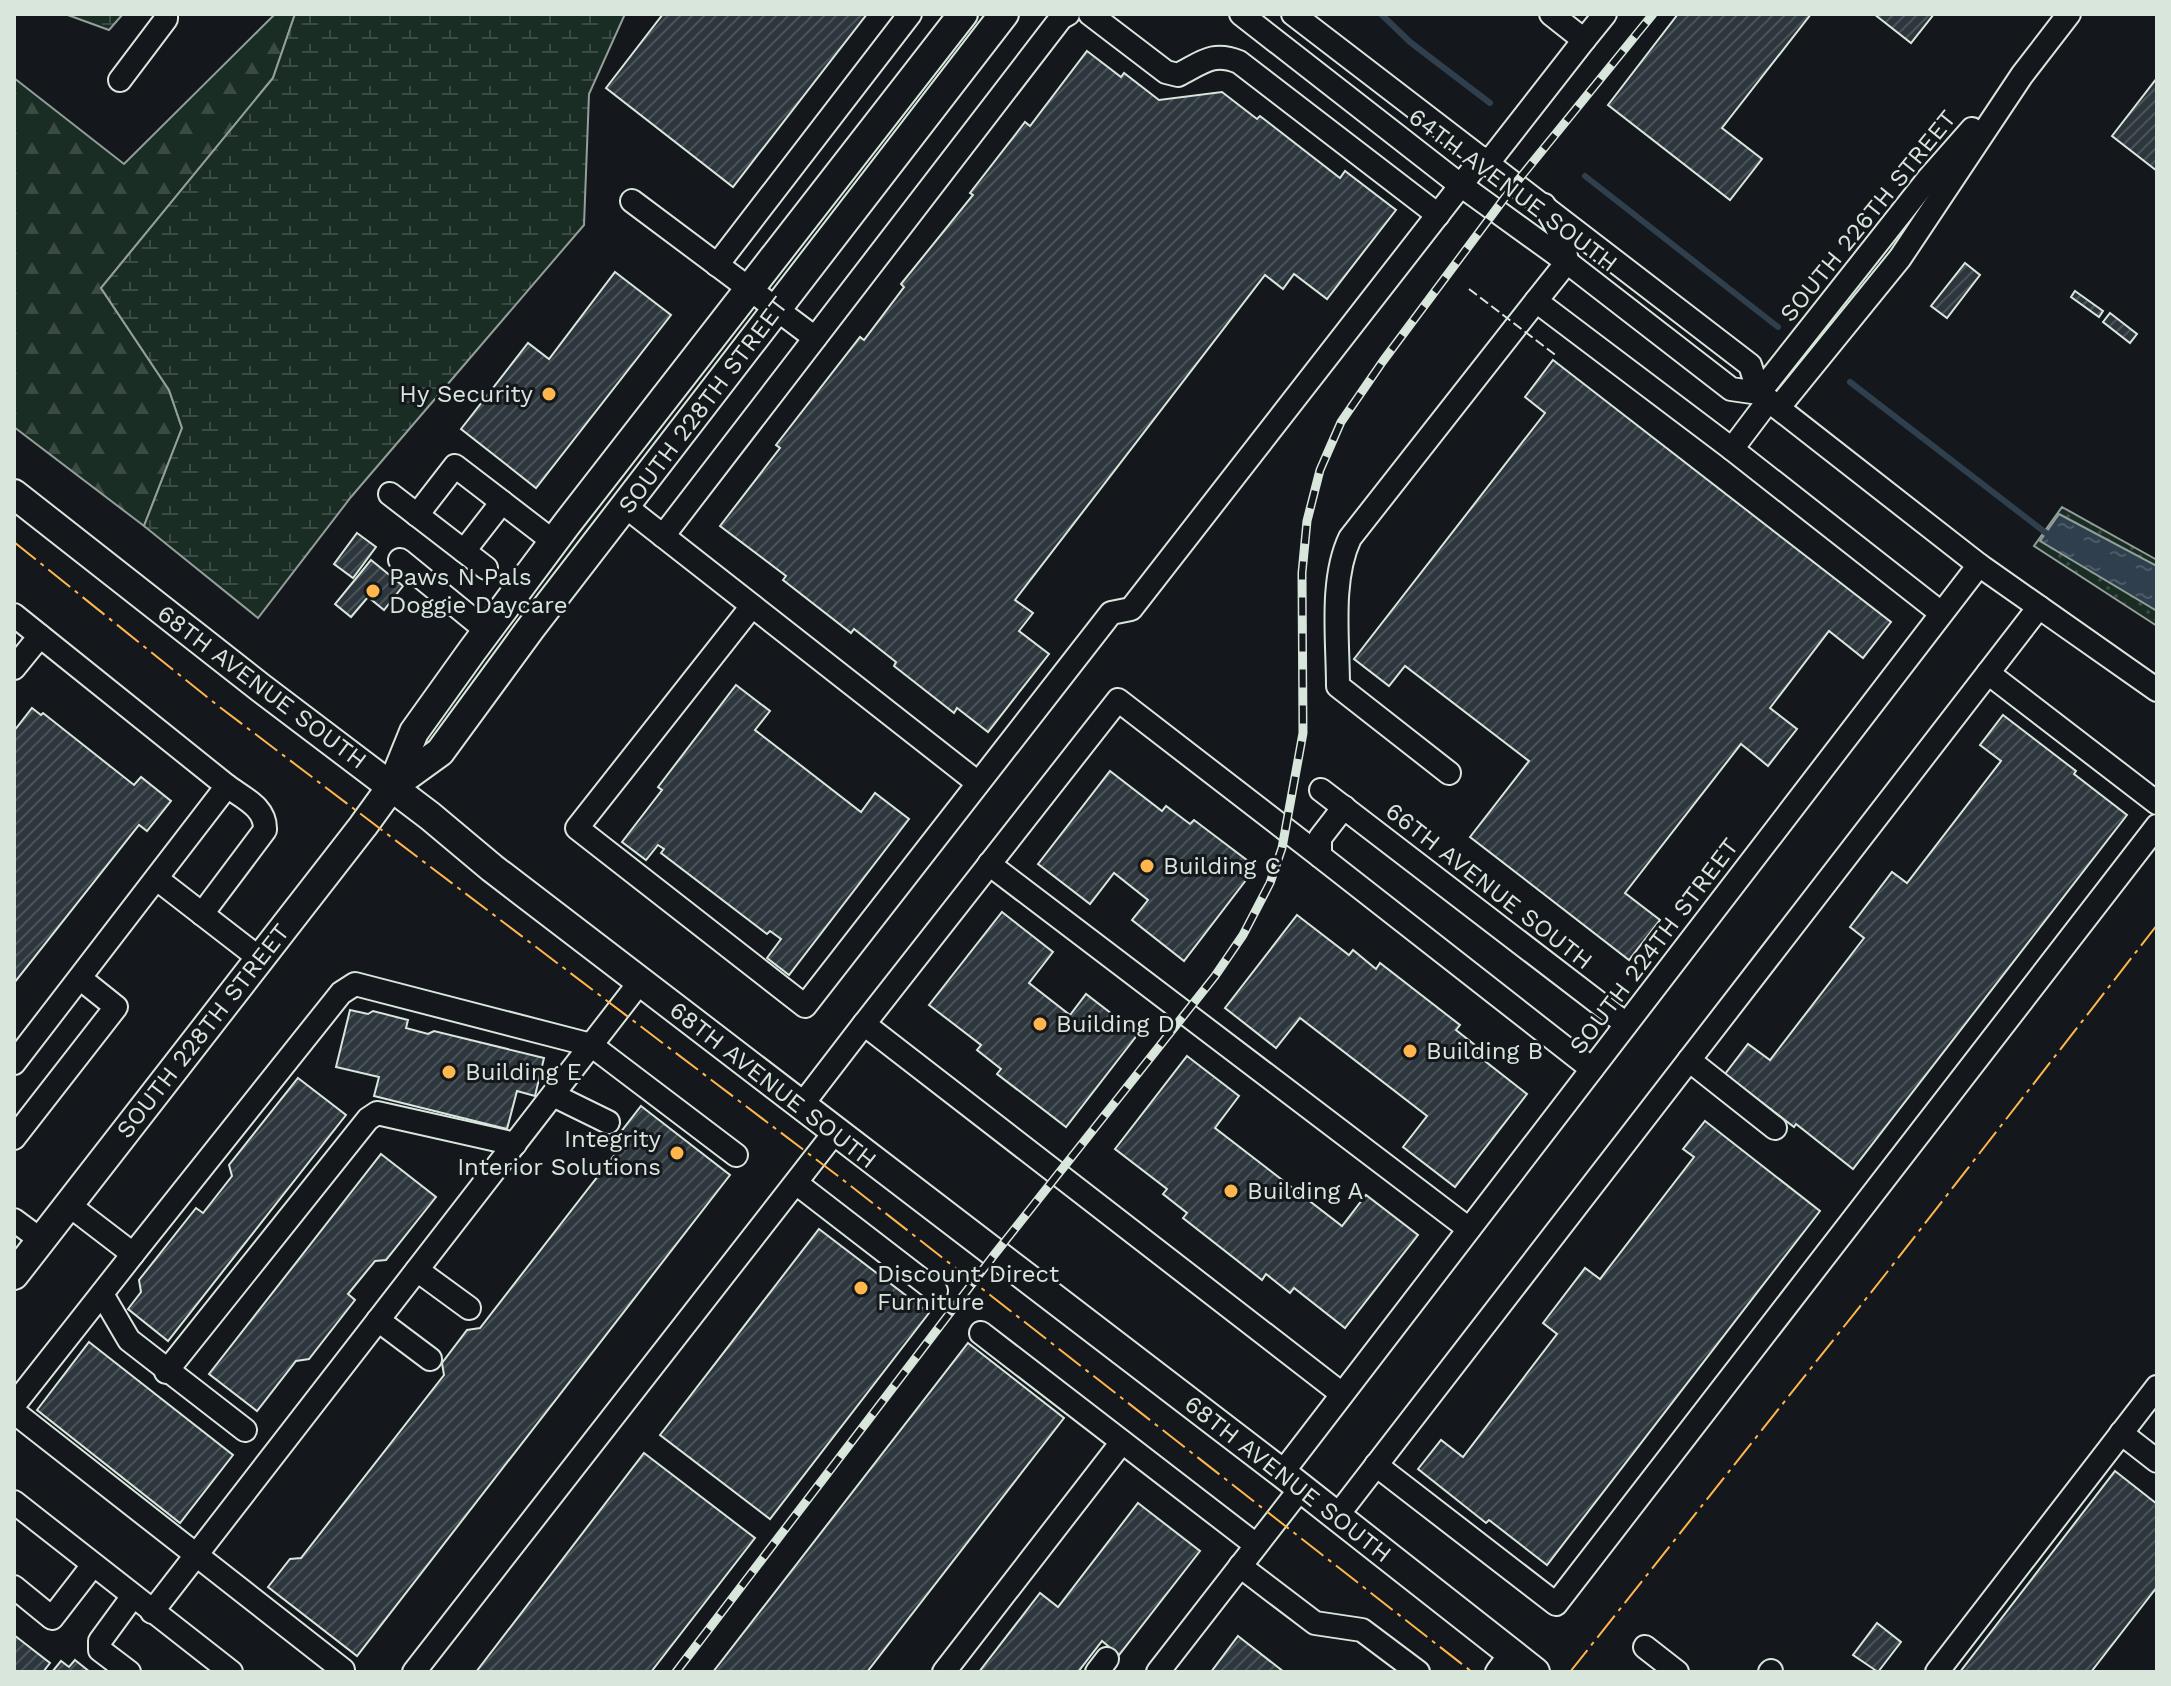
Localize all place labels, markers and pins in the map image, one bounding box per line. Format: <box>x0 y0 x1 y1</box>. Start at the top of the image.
place label: Hy Security <box>399 380 534 408</box>
marker: Hy Security <box>540 385 558 403</box>
place label: Paws N Pals Doggie Daycare <box>389 563 568 619</box>
marker: Paws N Pals Doggie Daycare <box>364 582 382 600</box>
place label: Building C <box>1163 852 1281 880</box>
marker: Building C <box>1138 857 1156 875</box>
place label: Building D <box>1056 1010 1175 1038</box>
marker: Building D <box>1031 1015 1049 1033</box>
place label: Building B <box>1426 1037 1543 1065</box>
marker: Building B <box>1401 1042 1419 1060</box>
place label: Building E <box>465 1058 582 1086</box>
marker: Building E <box>440 1063 458 1081</box>
place label: Integrity Interior Solutions <box>457 1125 662 1181</box>
marker: Integrity Interior Solutions <box>668 1144 686 1162</box>
place label: Building A <box>1247 1177 1363 1205</box>
marker: Building A <box>1222 1182 1240 1200</box>
place label: Discount Direct Furniture <box>877 1260 1059 1316</box>
marker: Discount Direct Furniture <box>852 1279 870 1297</box>

